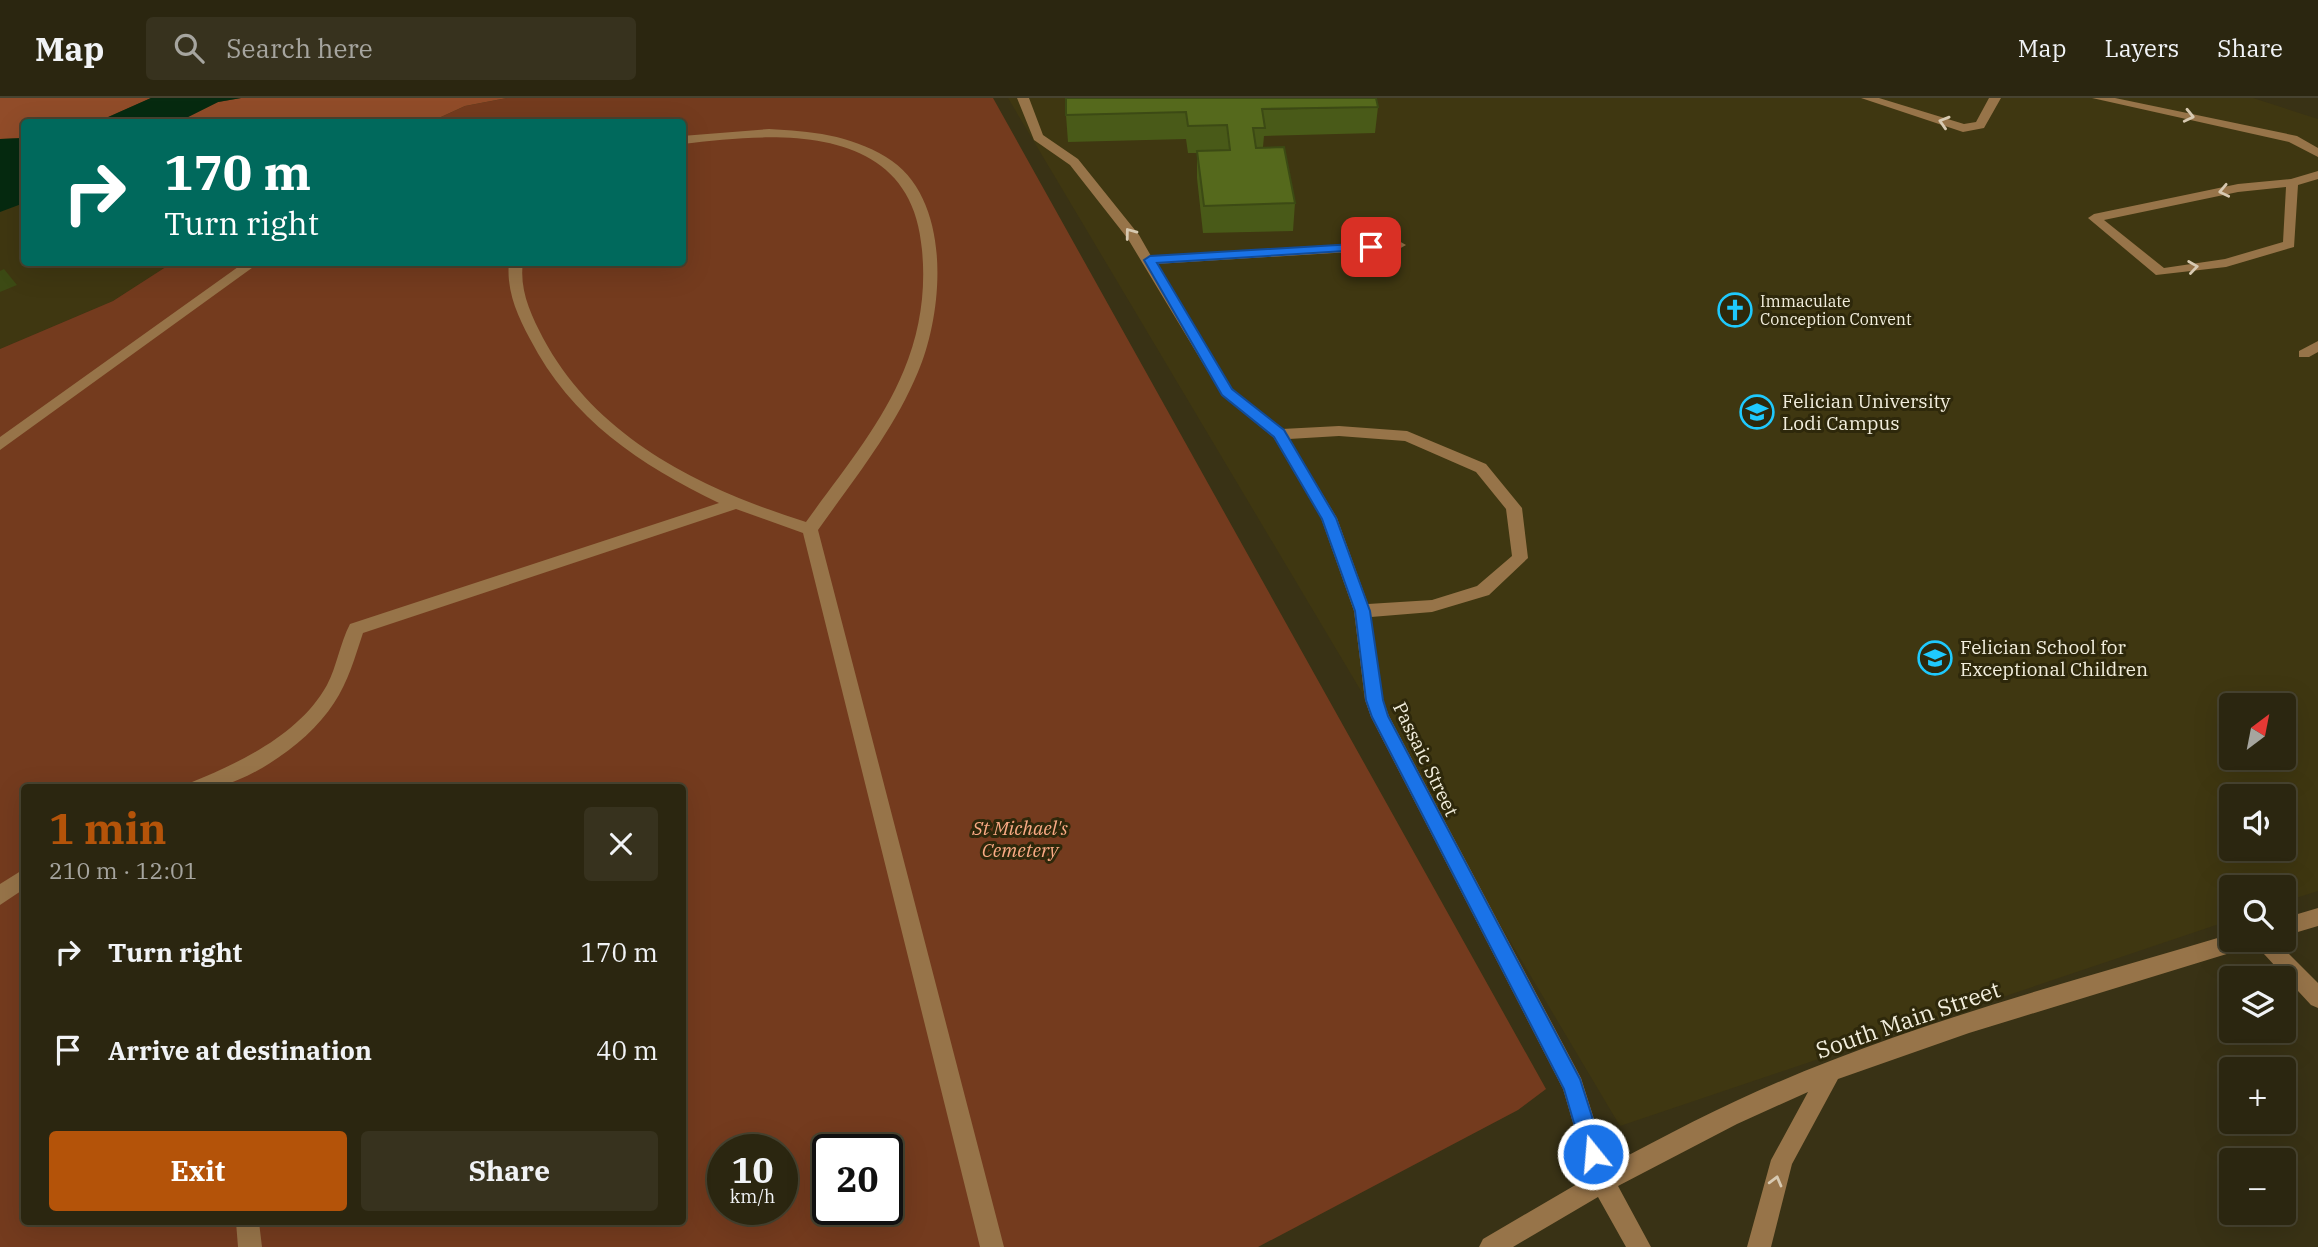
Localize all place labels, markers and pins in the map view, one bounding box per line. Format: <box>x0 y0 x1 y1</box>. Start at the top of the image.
pin <box>1341 217 1401 277</box>
church icon: Immaculate Conception Convent <box>1716 291 1754 329</box>
place label: Immaculate Conception Convent <box>1760 291 1912 329</box>
place label: Felician University Lodi Campus <box>1782 389 1951 435</box>
school or university icon: Felician University Lodi Campus <box>1738 393 1776 431</box>
place label: Felician School for Exceptional Children <box>1960 635 2148 681</box>
school or university icon: Felician School for Exceptional Children <box>1916 639 1954 677</box>

